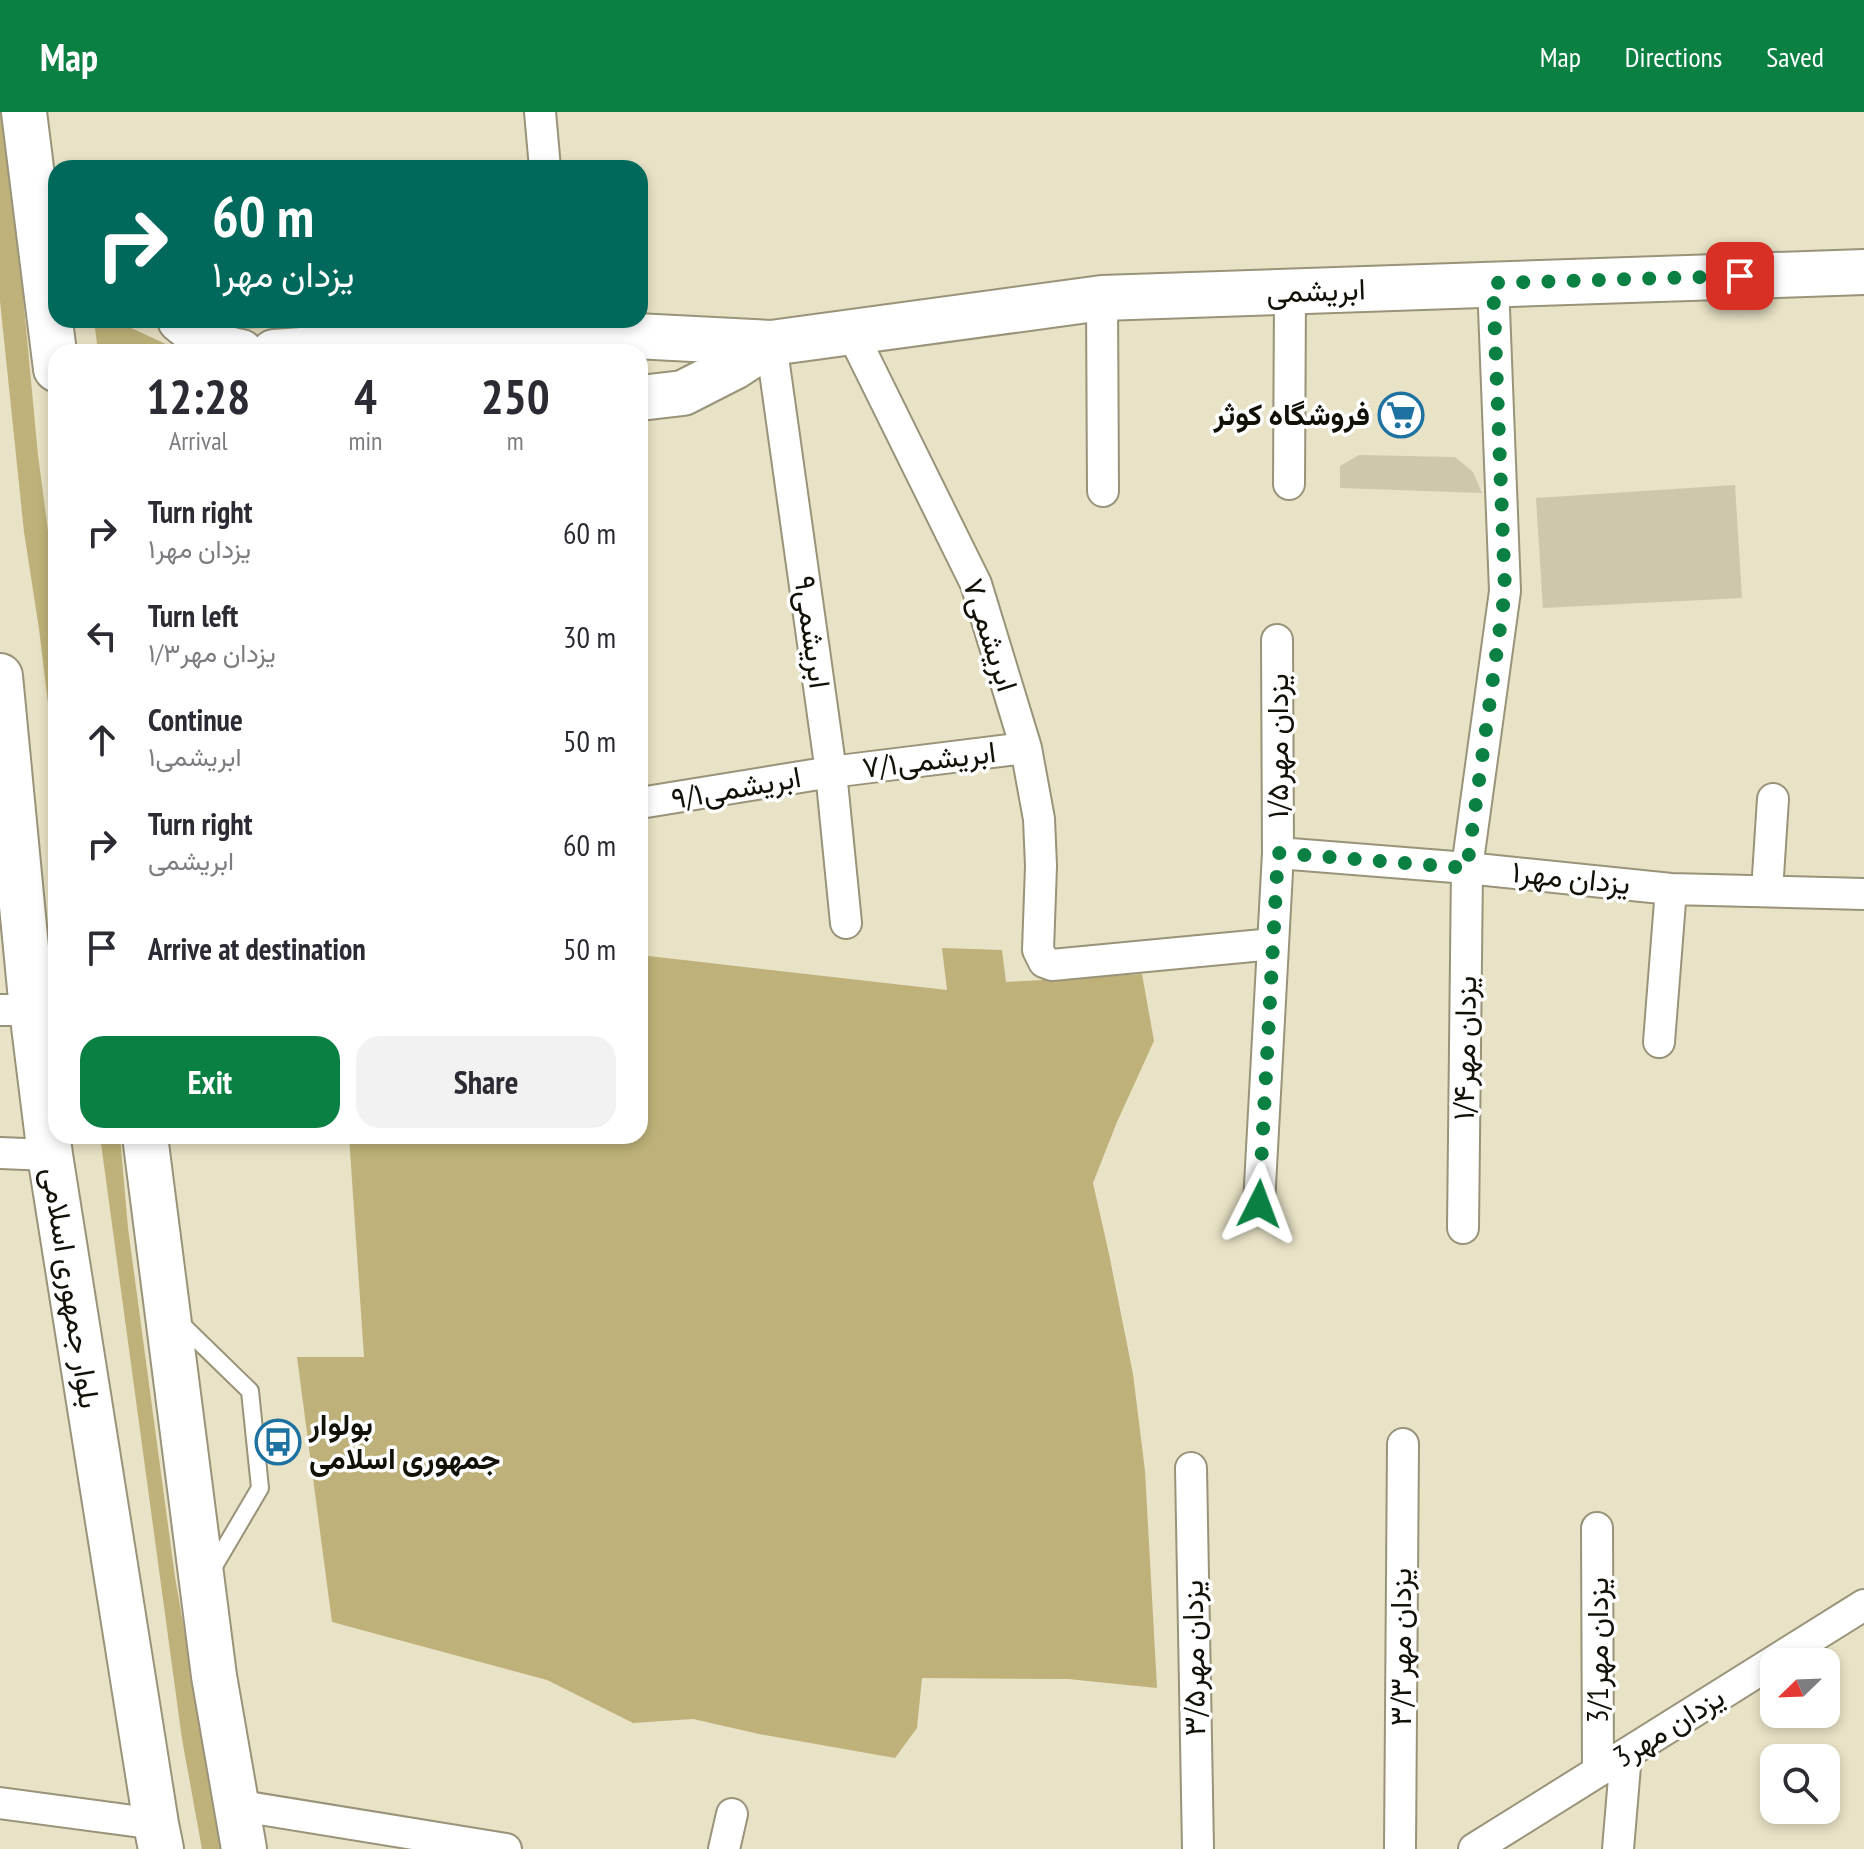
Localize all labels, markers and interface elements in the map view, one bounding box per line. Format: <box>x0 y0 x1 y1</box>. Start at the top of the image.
text: Map <box>40 32 98 81</box>
text: Map <box>1540 38 1581 75</box>
text: Directions <box>1625 38 1722 75</box>
text: Saved <box>1766 38 1824 75</box>
text: 60 m <box>212 180 314 252</box>
icon: right <box>80 192 184 296</box>
pin <box>1706 242 1774 310</box>
text: یزدان مهر۱ <box>212 250 355 297</box>
icon: arrive <box>1718 254 1762 298</box>
street label: ابریشمی <box>1266 268 1366 311</box>
text: 12:28 <box>146 365 250 427</box>
text: 4 <box>354 365 377 427</box>
text: 250 <box>481 365 550 427</box>
supermarket icon: فروشگاه کوثر <box>1377 391 1425 439</box>
place label: فروشگاه کوثر <box>1213 394 1370 433</box>
text: Arrival <box>169 424 228 457</box>
text: min <box>348 424 382 457</box>
text: m <box>507 424 524 457</box>
text: Turn right <box>148 492 252 531</box>
icon: right <box>80 510 124 554</box>
text: 60 m <box>563 513 616 552</box>
text: یزدان مهر۱ <box>148 532 251 565</box>
street label: ابریشمی۹ <box>786 573 841 691</box>
street label: ابریشمی۷ <box>955 573 1028 696</box>
text: Turn left <box>148 596 238 635</box>
icon: left <box>80 614 124 658</box>
text: 30 m <box>563 617 616 656</box>
text: ۱/۳یزدان مهر <box>148 636 276 669</box>
street label: ۱/۵یزدان مهر <box>1257 673 1296 819</box>
text: Continue <box>148 700 243 739</box>
icon: ahead <box>80 718 124 762</box>
text: 50 m <box>563 721 616 760</box>
street label: ابریشمی۷/۱ <box>860 731 998 786</box>
text: ابریشمی۱ <box>148 740 241 773</box>
street label: ۹/۱ابریشمی <box>668 756 804 817</box>
text: Turn right <box>148 804 252 843</box>
icon: right <box>80 822 124 866</box>
text: 60 m <box>563 825 616 864</box>
text: ابریشمی <box>148 844 234 877</box>
street label: یزدان مهر۱ <box>1510 851 1632 902</box>
icon: arrive <box>80 926 124 970</box>
text: Arrive at destination <box>148 929 366 968</box>
text: 50 m <box>563 929 616 968</box>
street label: ۱/۴یزدان مهر <box>1443 975 1484 1121</box>
button: Exit <box>80 1036 340 1128</box>
button: Share <box>356 1036 616 1128</box>
position arrow <box>1217 1162 1301 1246</box>
street label: بلوار جمهوری اسلامی <box>34 1164 111 1411</box>
place label: بولوار جمهوری اسلامی <box>308 1404 500 1477</box>
bus stop icon: بولوار جمهوری اسلامی <box>254 1418 302 1466</box>
street label: ۳/۳یزدان مهر <box>1380 1568 1419 1726</box>
street label: 3/1یزدان مهر <box>1577 1577 1616 1723</box>
street label: ۳/۵یزدان مهر <box>1172 1579 1213 1737</box>
north arrow <box>1760 1648 1840 1728</box>
map controls <box>1760 1648 1840 1824</box>
street label: 3یزدان مهر <box>1605 1676 1731 1775</box>
button: search <box>1760 1744 1840 1824</box>

